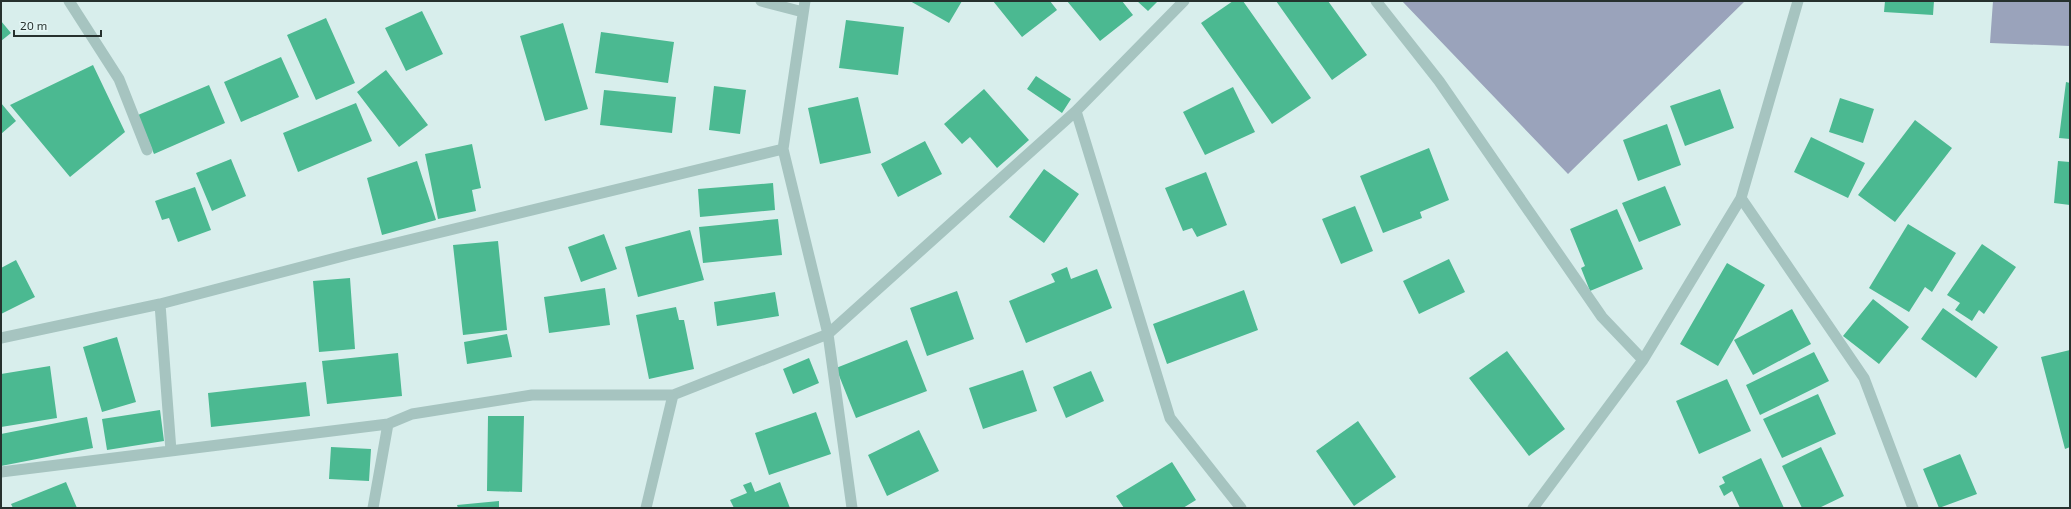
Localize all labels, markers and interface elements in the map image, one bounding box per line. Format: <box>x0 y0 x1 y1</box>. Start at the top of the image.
scale bar <box>14 12 101 38</box>
text: 20 m <box>20 18 47 32</box>

